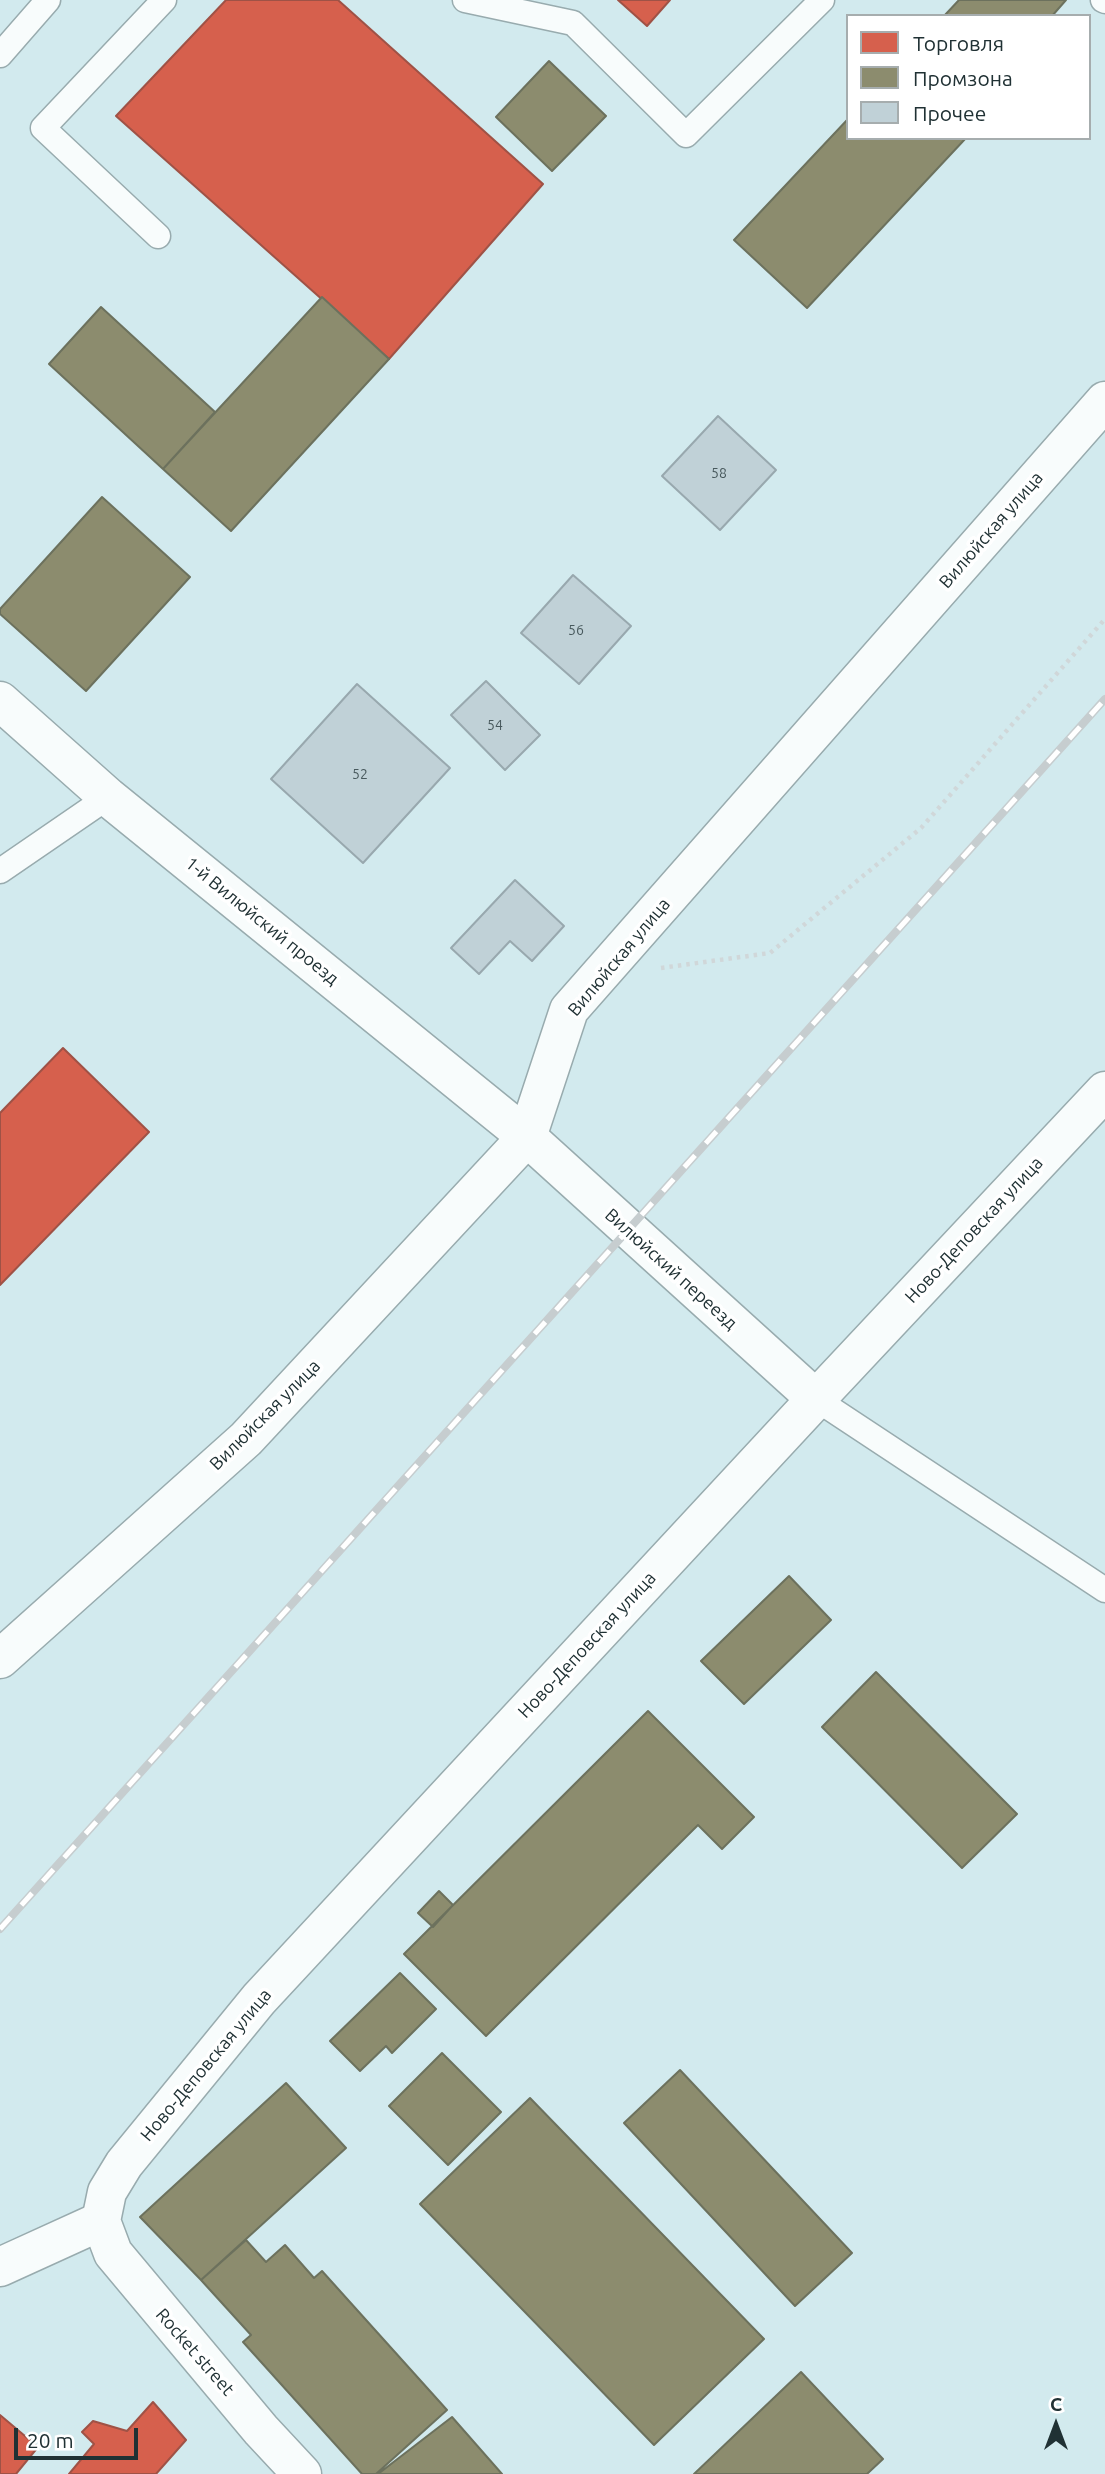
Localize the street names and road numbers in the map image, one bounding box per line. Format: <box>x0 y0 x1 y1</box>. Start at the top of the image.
street label: Вилюйская улица <box>934 467 1048 593</box>
street label: 1-й Вилюйский проезд <box>181 852 343 990</box>
street label: Вилюйская улица <box>563 894 675 1020</box>
street label: Ново-Деповская улица <box>901 1152 1047 1308</box>
street label: Вилюйский переезд <box>600 1204 742 1334</box>
street label: Вилюйская улица <box>205 1355 325 1475</box>
street label: Ново-Деповская улица <box>514 1567 660 1723</box>
street label: Ново-Деповская улица <box>136 1984 276 2146</box>
street label: Rocket street <box>151 2304 239 2400</box>

